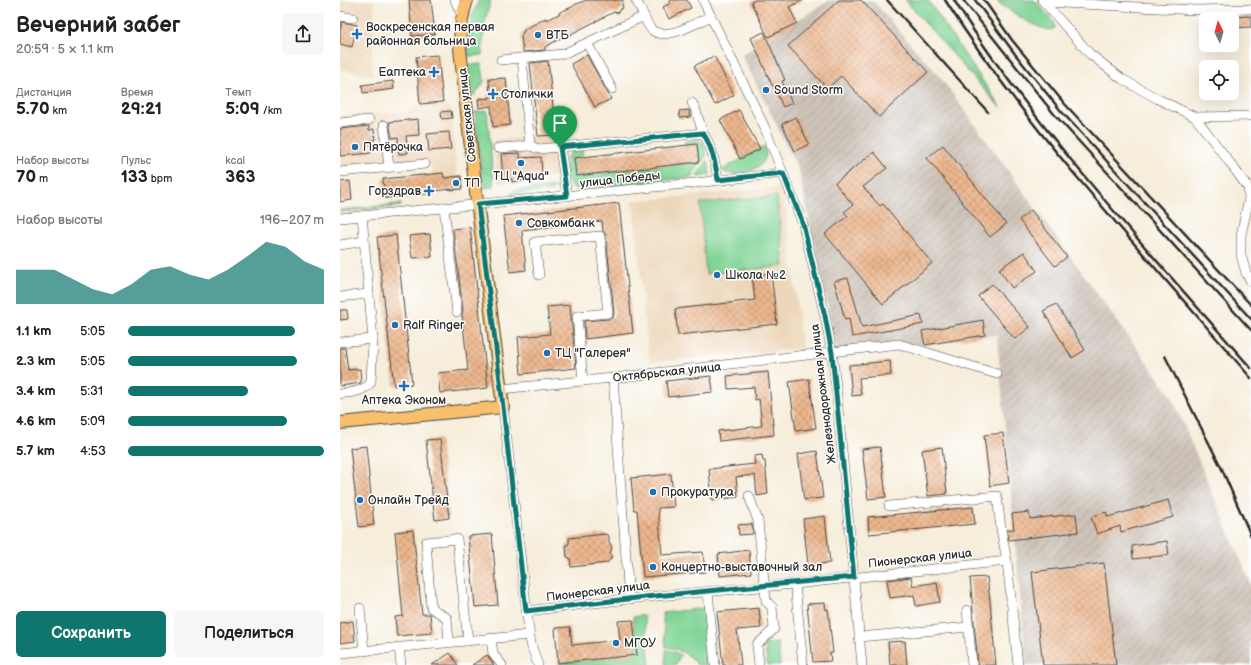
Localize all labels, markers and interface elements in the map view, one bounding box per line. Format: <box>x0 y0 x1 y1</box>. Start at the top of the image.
text: Вечерний забег <box>16 12 180 39</box>
north arrow <box>1199 12 1239 52</box>
map controls <box>1199 12 1239 100</box>
button: share <box>282 13 324 55</box>
place label: Воскресенская первая районная больница <box>366 20 495 49</box>
marker: Воскресенская первая районная больница <box>351 28 363 40</box>
place label: ВТБ <box>546 28 570 43</box>
marker: ВТБ <box>533 30 543 40</box>
text: 20:59 · 5 × 1.1 km <box>16 41 114 57</box>
button: locate <box>1199 60 1239 100</box>
place label: Еаптека <box>379 65 426 80</box>
marker: Еаптека <box>429 67 439 77</box>
street label: Советская улица <box>455 67 480 163</box>
place label: Sound Storm <box>774 83 843 98</box>
marker: Sound Storm <box>761 85 771 95</box>
text: Дистанция <box>16 86 72 99</box>
text: Время <box>121 86 153 99</box>
text: Темп <box>225 86 251 99</box>
place label: Столички <box>501 87 553 102</box>
marker: Столички <box>488 89 498 99</box>
text: 5.70 <box>16 99 50 119</box>
text: 29:21 <box>121 99 162 119</box>
text: 5:09 <box>225 99 260 119</box>
text: km <box>50 104 67 117</box>
text: /km <box>260 104 282 117</box>
pin <box>543 106 577 147</box>
icon: arrive <box>549 112 571 134</box>
place label: Пятёрочка <box>363 140 423 155</box>
marker: Пятёрочка <box>350 142 360 152</box>
text: Набор высоты <box>16 154 89 167</box>
text: Пульс <box>121 154 151 167</box>
text: kcal <box>225 154 245 167</box>
marker: ТЦ "Aqua" <box>516 158 526 168</box>
text: 70 <box>16 167 36 187</box>
text: 133 <box>121 167 148 187</box>
text: 363 <box>225 167 256 187</box>
street label: улица Победы <box>579 168 661 191</box>
place label: ТЦ "Aqua" <box>493 169 549 184</box>
text: m <box>36 172 48 185</box>
text: bpm <box>148 172 172 185</box>
place label: ТП <box>464 176 480 191</box>
marker: ТП <box>451 178 461 188</box>
place label: Горздрав <box>368 184 422 199</box>
marker: Горздрав <box>424 186 434 196</box>
text: Набор высоты <box>16 212 103 228</box>
text: 196–207 m <box>260 212 324 228</box>
place label: Совкомбанк <box>527 216 595 231</box>
marker: Совкомбанк <box>514 218 524 228</box>
place label: Школа №2 <box>725 268 786 283</box>
marker: Школа №2 <box>712 270 722 280</box>
place label: Ralf Ringer <box>403 318 465 333</box>
marker: Ralf Ringer <box>390 320 400 330</box>
text: 1.1 km <box>16 323 51 339</box>
text: 5:05 <box>80 323 105 339</box>
street label: Железнодорожная улица <box>807 323 840 465</box>
place label: ТЦ "Галерея" <box>555 346 631 361</box>
marker: ТЦ "Галерея" <box>542 348 552 358</box>
text: 2.3 km <box>16 353 56 369</box>
text: 5:05 <box>80 353 105 369</box>
street label: Октябрьская улица <box>612 359 722 386</box>
marker: Аптека Эконом <box>399 381 409 391</box>
text: 3.4 km <box>16 383 56 399</box>
text: 5:31 <box>80 383 103 399</box>
place label: Аптека Эконом <box>361 393 446 408</box>
text: 4.6 km <box>16 413 56 429</box>
text: 5:09 <box>80 413 105 429</box>
text: 5.7 km <box>16 443 55 459</box>
text: 4:53 <box>80 443 106 459</box>
place label: Прокуратура <box>661 485 734 500</box>
marker: Прокуратура <box>648 487 658 497</box>
place label: Онлайн Трейд <box>368 493 449 508</box>
marker: Онлайн Трейд <box>355 495 365 505</box>
street label: Пионерская улица <box>867 546 973 571</box>
place label: Концертно-выставочный зал <box>661 560 822 575</box>
marker: Концертно-выставочный зал <box>648 562 658 572</box>
street label: Пионерская улица <box>545 578 651 605</box>
button: Сохранить <box>16 611 166 657</box>
button: Поделиться <box>174 611 324 657</box>
place label: МГОУ <box>624 636 656 651</box>
marker: МГОУ <box>611 638 621 648</box>

